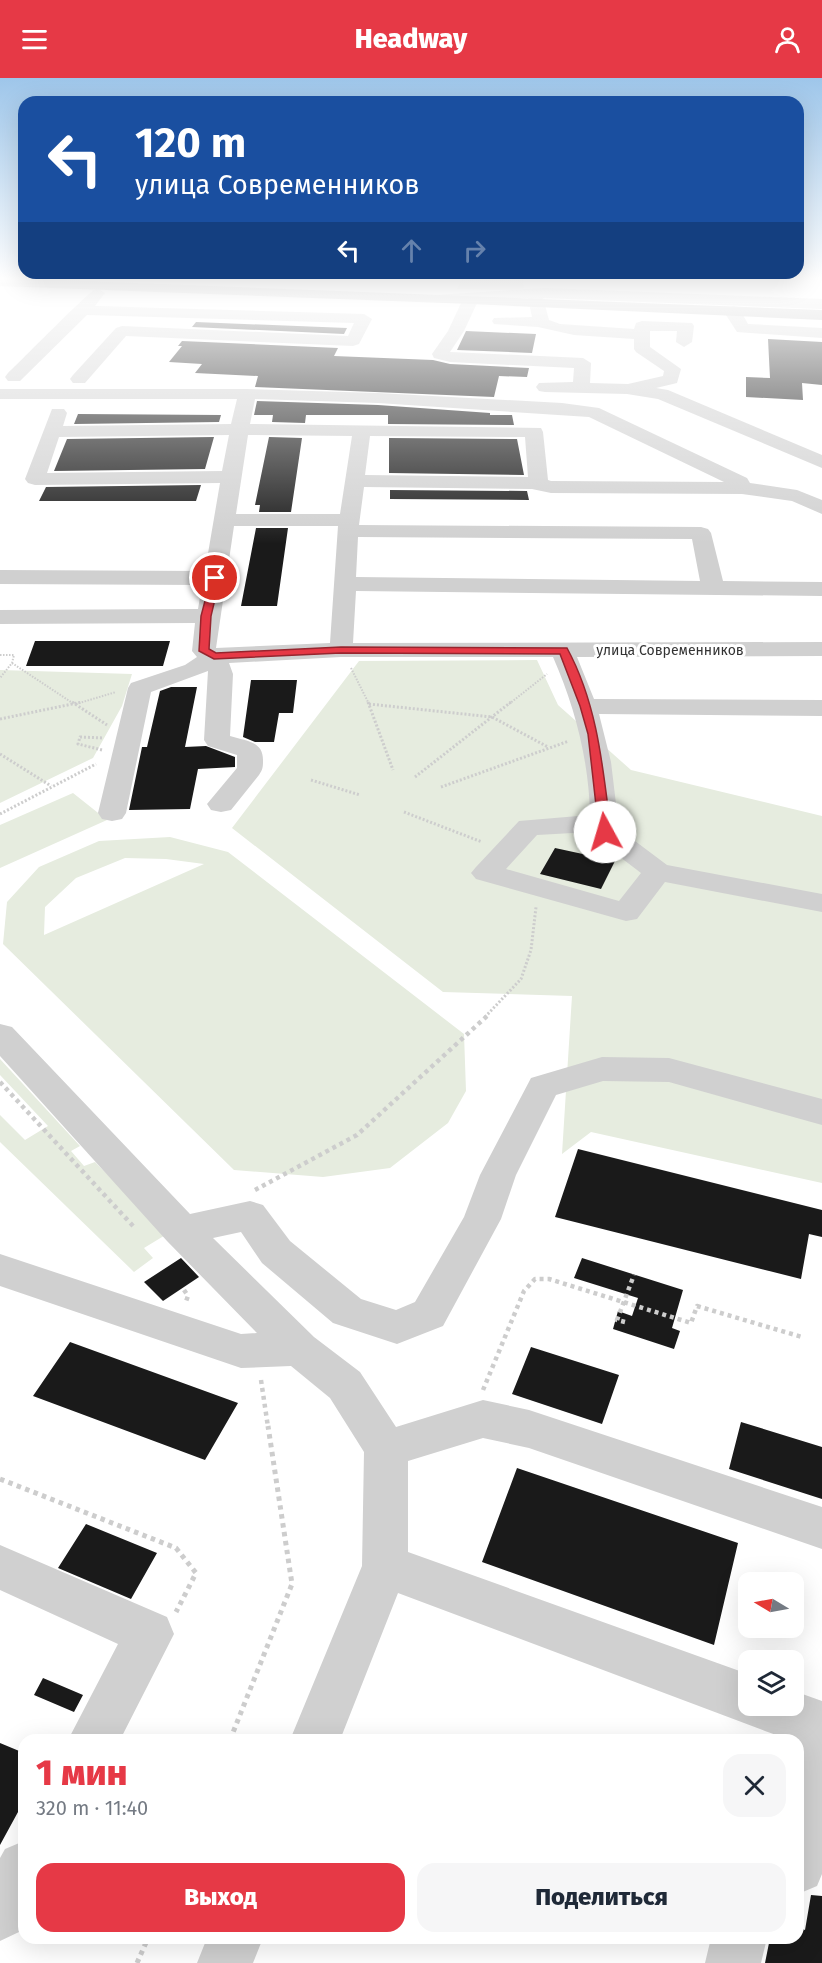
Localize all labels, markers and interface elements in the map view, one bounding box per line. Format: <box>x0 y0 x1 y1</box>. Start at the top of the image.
icon: menu <box>18 23 51 56</box>
text: Headway <box>355 23 467 55</box>
icon: person <box>771 23 804 56</box>
text: 120 m <box>135 118 246 168</box>
icon: left <box>36 120 114 198</box>
text: улица Современников <box>135 169 420 201</box>
icon: left <box>332 234 365 267</box>
icon: ahead <box>395 234 428 267</box>
icon: right <box>458 234 491 267</box>
pin <box>189 552 240 603</box>
icon: arrive <box>198 561 231 594</box>
street label: улица Современников <box>596 642 744 659</box>
position arrow <box>573 800 637 864</box>
north arrow <box>738 1572 804 1638</box>
map controls <box>738 1572 804 1716</box>
button: layers <box>738 1650 804 1716</box>
text: 1 мин <box>36 1751 128 1795</box>
button: close <box>723 1754 786 1817</box>
text: 320 m · 11:40 <box>36 1796 148 1820</box>
button: Выход <box>36 1863 405 1932</box>
button: Поделиться <box>417 1863 786 1932</box>

